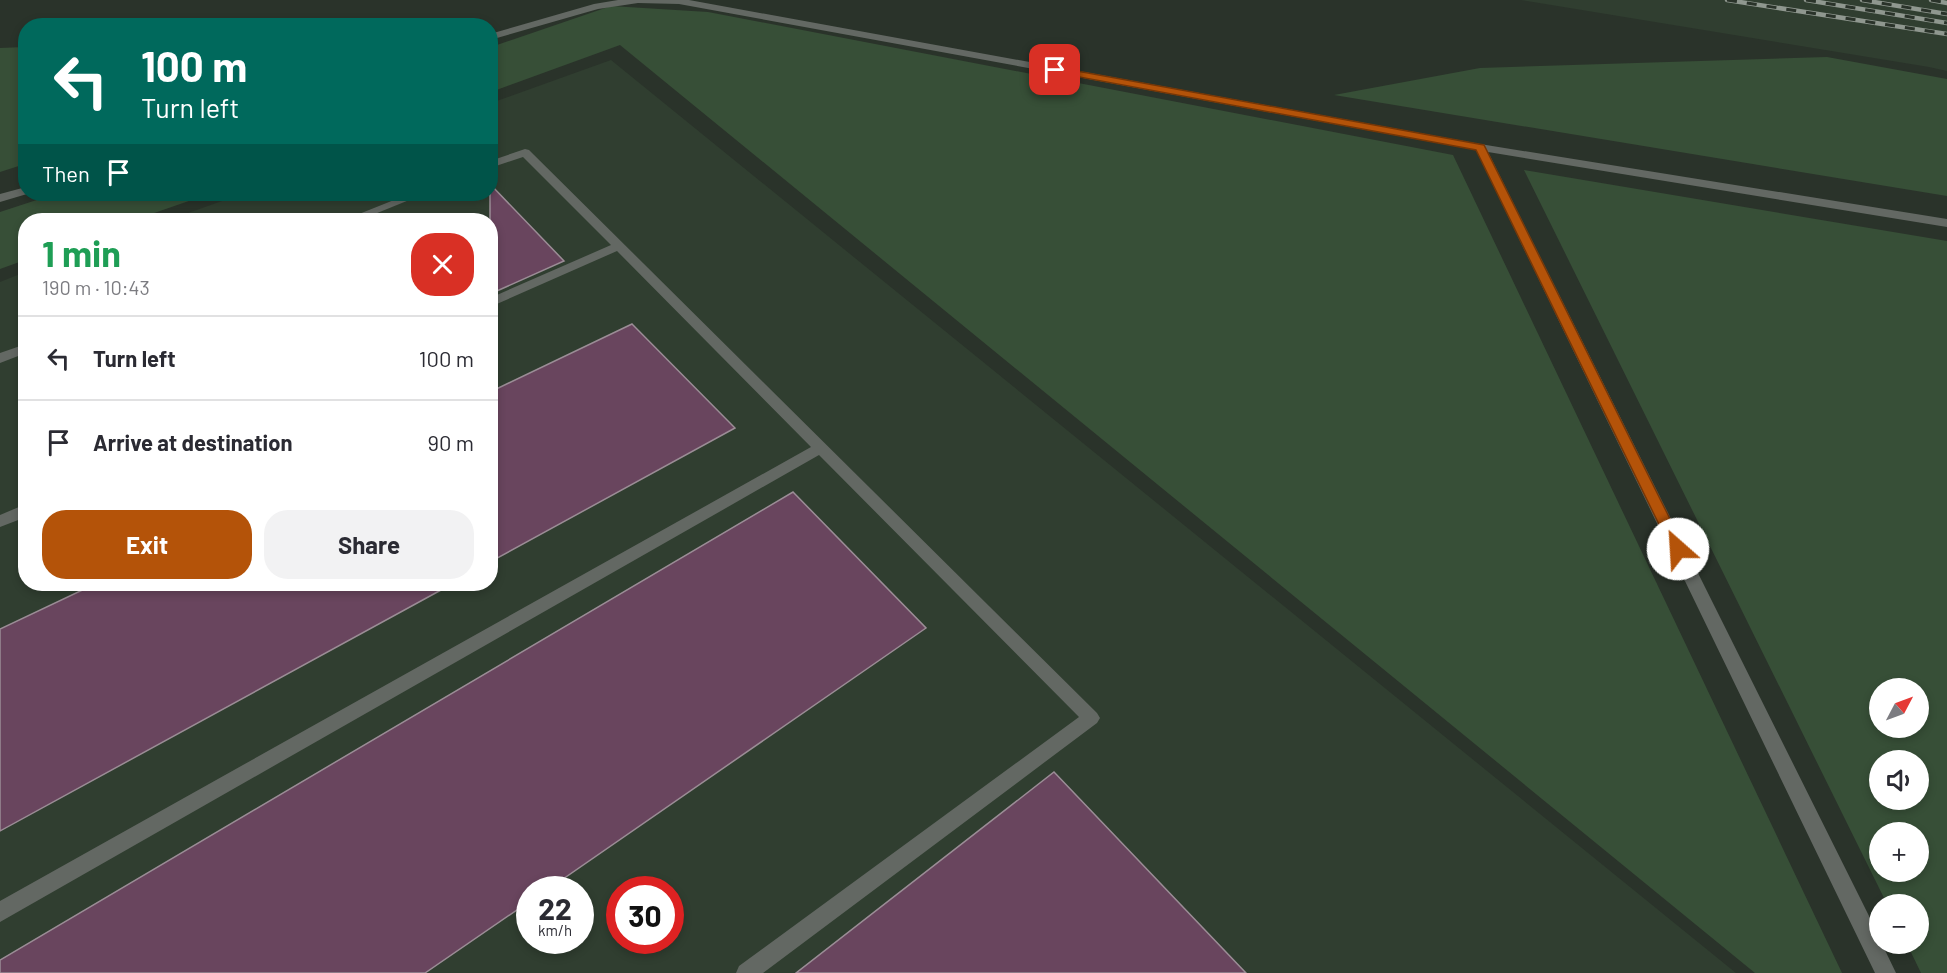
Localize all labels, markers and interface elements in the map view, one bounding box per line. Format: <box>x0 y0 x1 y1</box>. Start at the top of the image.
text: 100 m <box>141 40 247 90</box>
icon: left <box>42 42 120 120</box>
pin <box>1029 44 1080 95</box>
icon: arrive <box>1038 53 1071 86</box>
text: Turn left <box>141 91 239 123</box>
icon: arrive <box>102 156 135 189</box>
text: Then <box>42 160 90 186</box>
text: 1 min <box>42 231 121 274</box>
button: close <box>411 233 474 296</box>
text: 190 m · 10:43 <box>42 275 150 299</box>
icon: left <box>42 342 75 375</box>
text: Turn left <box>93 345 176 371</box>
text: 100 m <box>419 345 474 371</box>
icon: arrive <box>42 426 75 459</box>
text: Arrive at destination <box>93 429 292 455</box>
text: 90 m <box>428 429 474 455</box>
button: Exit <box>42 510 252 579</box>
button: Share <box>264 510 474 579</box>
position arrow <box>1646 517 1710 581</box>
north arrow <box>1869 678 1929 738</box>
map controls <box>1869 678 1929 954</box>
button: sound <box>1869 750 1929 810</box>
button: + <box>1869 822 1929 882</box>
speed limit sign: 30 <box>606 876 684 954</box>
text: 22 <box>538 890 572 926</box>
button: − <box>1869 894 1929 954</box>
text: km/h <box>538 921 572 939</box>

